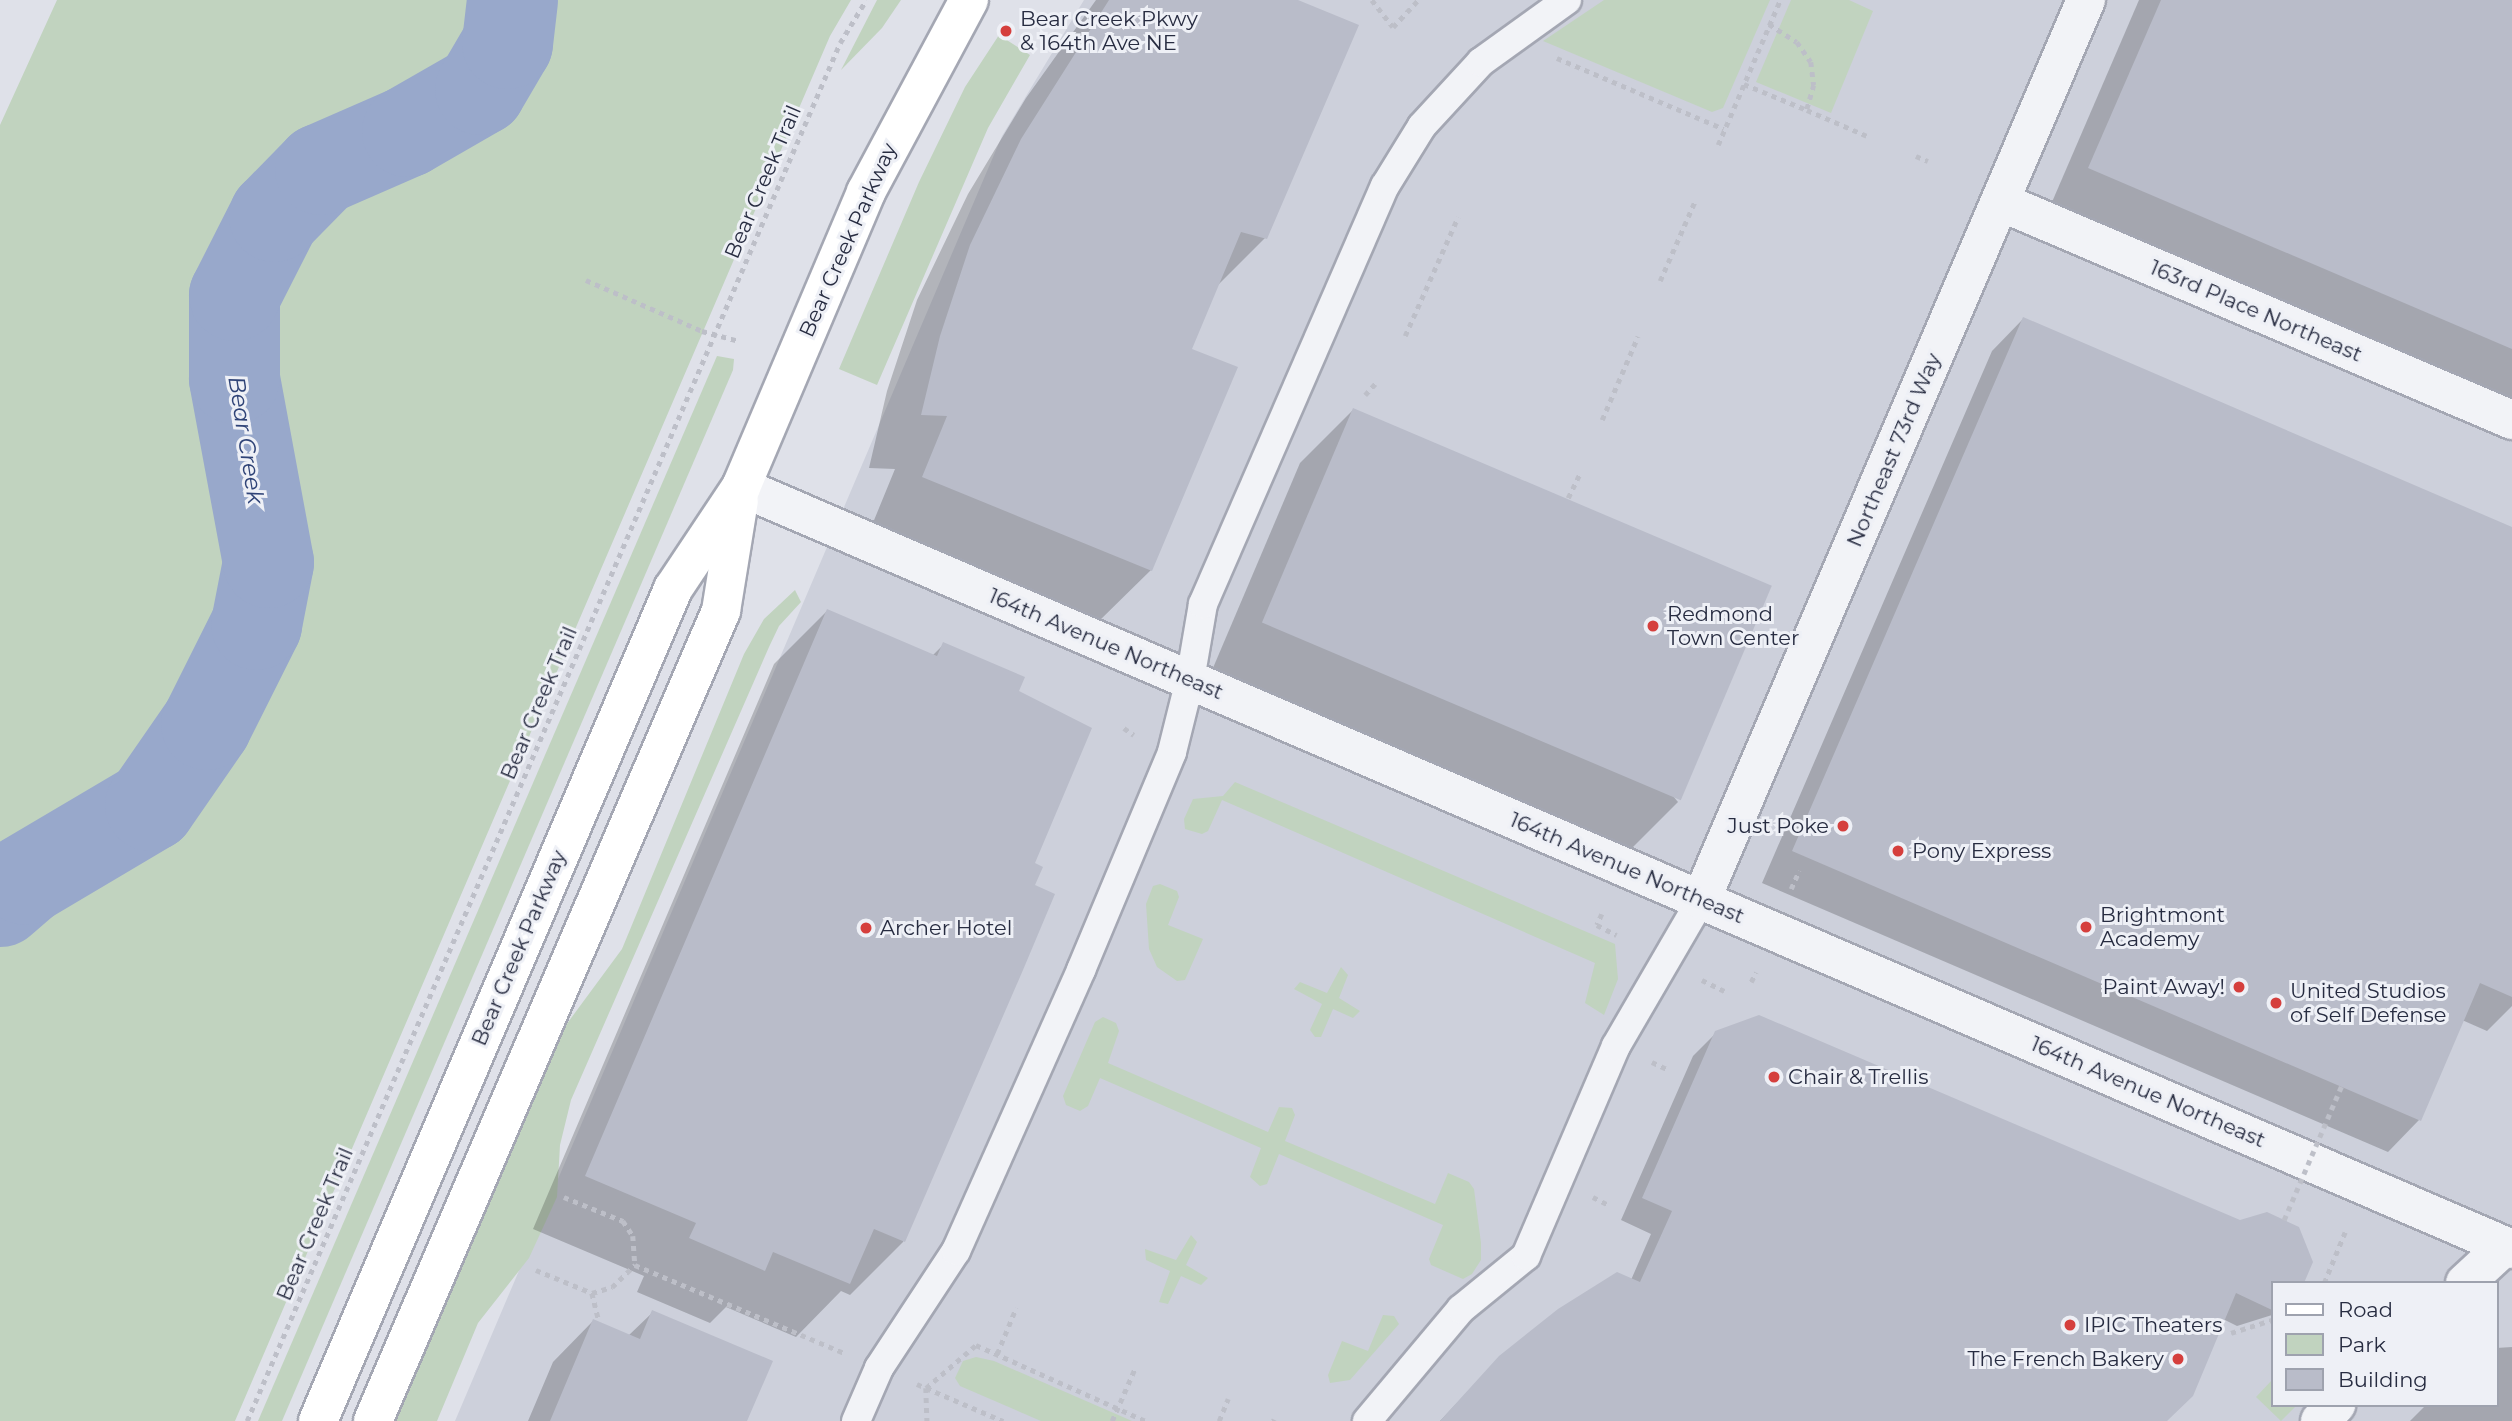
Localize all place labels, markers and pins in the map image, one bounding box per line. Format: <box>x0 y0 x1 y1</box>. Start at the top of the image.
place label: Bear Creek Pkwy & 164th Ave NE <box>1020 6 1198 56</box>
marker: Bear Creek Pkwy & 164th Ave NE <box>998 23 1014 39</box>
place label: Redmond Town Center <box>1667 601 1799 651</box>
marker: Redmond Town Center <box>1645 618 1661 634</box>
place label: Just Poke <box>1727 813 1829 839</box>
marker: Just Poke <box>1835 818 1851 834</box>
place label: Pony Express <box>1912 838 2051 864</box>
marker: Pony Express <box>1890 843 1906 859</box>
place label: Brightmont Academy <box>2100 902 2225 952</box>
place label: Archer Hotel <box>880 915 1012 941</box>
marker: Brightmont Academy <box>2078 919 2094 935</box>
marker: Archer Hotel <box>858 920 874 936</box>
place label: Paint Away! <box>2103 974 2225 1000</box>
place label: United Studios of Self Defense <box>2290 978 2446 1028</box>
marker: Paint Away! <box>2231 979 2247 995</box>
marker: United Studios of Self Defense <box>2268 995 2284 1011</box>
place label: Chair & Trellis <box>1788 1064 1928 1090</box>
marker: Chair & Trellis <box>1766 1069 1782 1085</box>
place label: IPIC Theaters <box>2084 1312 2222 1338</box>
marker: IPIC Theaters <box>2062 1317 2078 1333</box>
place label: The French Bakery <box>1967 1346 2164 1372</box>
marker: The French Bakery <box>2170 1351 2186 1367</box>

